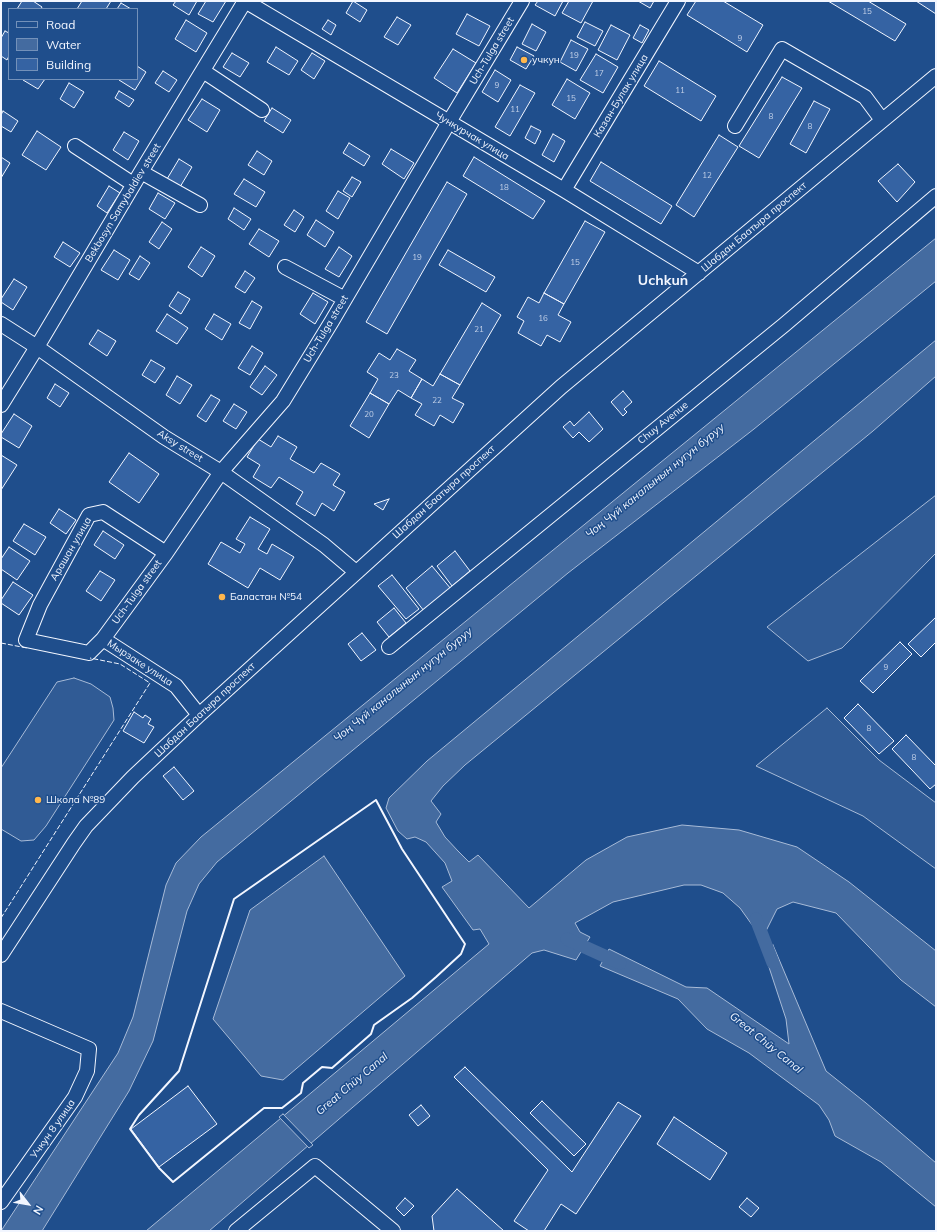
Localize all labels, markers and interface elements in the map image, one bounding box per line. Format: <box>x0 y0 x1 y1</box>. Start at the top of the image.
house number: 15 <box>862 7 872 17</box>
legend <box>8 8 138 80</box>
street label: Uch-Tulga street <box>467 15 517 87</box>
text: Road <box>46 17 75 32</box>
house number: 9 <box>738 34 742 44</box>
text: Water <box>46 37 81 52</box>
house number: 19 <box>569 51 579 61</box>
street label: Казан-Булак улица <box>591 52 651 140</box>
place label: учкун <box>532 54 560 66</box>
marker: учкун <box>519 55 529 65</box>
text: Building <box>46 57 91 72</box>
house number: 17 <box>594 69 604 79</box>
house number: 9 <box>495 81 499 91</box>
house number: 11 <box>675 86 685 96</box>
house number: 15 <box>566 94 576 104</box>
house number: 11 <box>510 105 520 115</box>
street label: Чункурчак улица <box>433 109 511 163</box>
house number: 8 <box>769 112 773 122</box>
house number: 8 <box>808 122 812 132</box>
street label: Bekbosyn Samybaldiev street <box>83 141 163 265</box>
house number: 12 <box>702 171 712 181</box>
street label: Шабдан Баатыра проспект <box>699 179 809 275</box>
house number: 18 <box>499 183 509 193</box>
house number: 19 <box>412 253 422 263</box>
house number: 15 <box>570 258 580 268</box>
district label: Uchkun <box>638 273 688 289</box>
street label: Uch-Tulga street <box>301 293 351 365</box>
house number: 16 <box>538 314 548 324</box>
house number: 21 <box>474 325 484 335</box>
house number: 23 <box>389 371 399 381</box>
house number: 22 <box>432 396 442 406</box>
street label: Chuy Avenue <box>635 399 691 447</box>
house number: 20 <box>364 410 374 420</box>
water label: Чоң Чүй каналынын нугун буруу <box>583 421 727 541</box>
street label: Aksy street <box>155 427 205 465</box>
street label: Шабдан Баатыра проспект <box>390 443 498 541</box>
street label: Арашан улица <box>48 515 94 583</box>
street label: Uch-Tulga street <box>110 558 164 626</box>
place label: Баластан №54 <box>230 591 302 603</box>
marker: Баластан №54 <box>217 592 227 602</box>
water label: Чоң Чүй каналынын нугун буруу <box>331 625 475 745</box>
street label: Мырзаке улица <box>105 637 175 689</box>
street label: Шабдан Баатыра проспект <box>152 660 258 760</box>
house number: 9 <box>884 663 888 673</box>
house number: 8 <box>867 724 871 734</box>
house number: 8 <box>912 753 916 763</box>
place label: Школа №89 <box>46 794 105 806</box>
marker: Школа №89 <box>33 795 43 805</box>
water label: Great Chüy Canal <box>727 1010 805 1076</box>
water label: Great Chüy Canal <box>313 1050 391 1118</box>
street label: Учкун 8 улица <box>28 1097 78 1161</box>
north arrow <box>8 1184 48 1224</box>
text: N <box>30 1203 46 1217</box>

